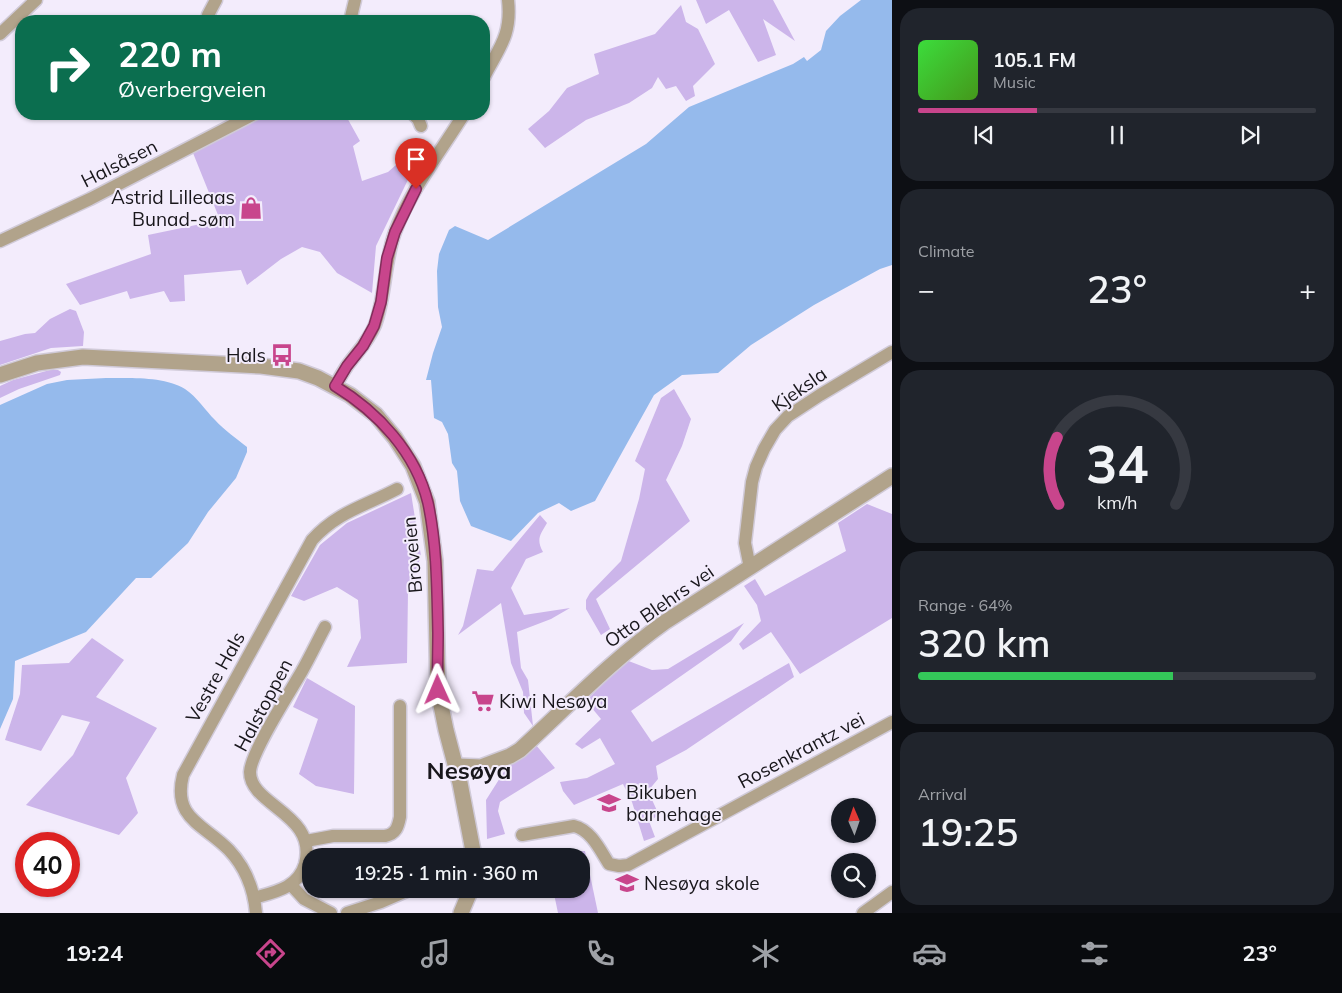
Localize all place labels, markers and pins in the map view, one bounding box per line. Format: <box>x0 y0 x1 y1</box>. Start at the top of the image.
pin <box>395 138 437 189</box>
place label: Astrid Lilleaas Bunad-søm <box>111 185 235 231</box>
shop icon: Astrid Lilleaas Bunad-søm <box>238 195 264 221</box>
bus stop icon: Hals <box>269 342 295 368</box>
place label: Hals <box>226 343 266 367</box>
supermarket icon: Kiwi Nesøya <box>470 688 496 714</box>
place label: Kiwi Nesøya <box>499 689 608 713</box>
place label: Bikuben barnehage <box>626 780 722 826</box>
school or university icon: Bikuben barnehage <box>596 790 622 816</box>
school or university icon: Nesøya skole <box>614 870 640 896</box>
place label: Nesøya skole <box>644 871 760 895</box>

